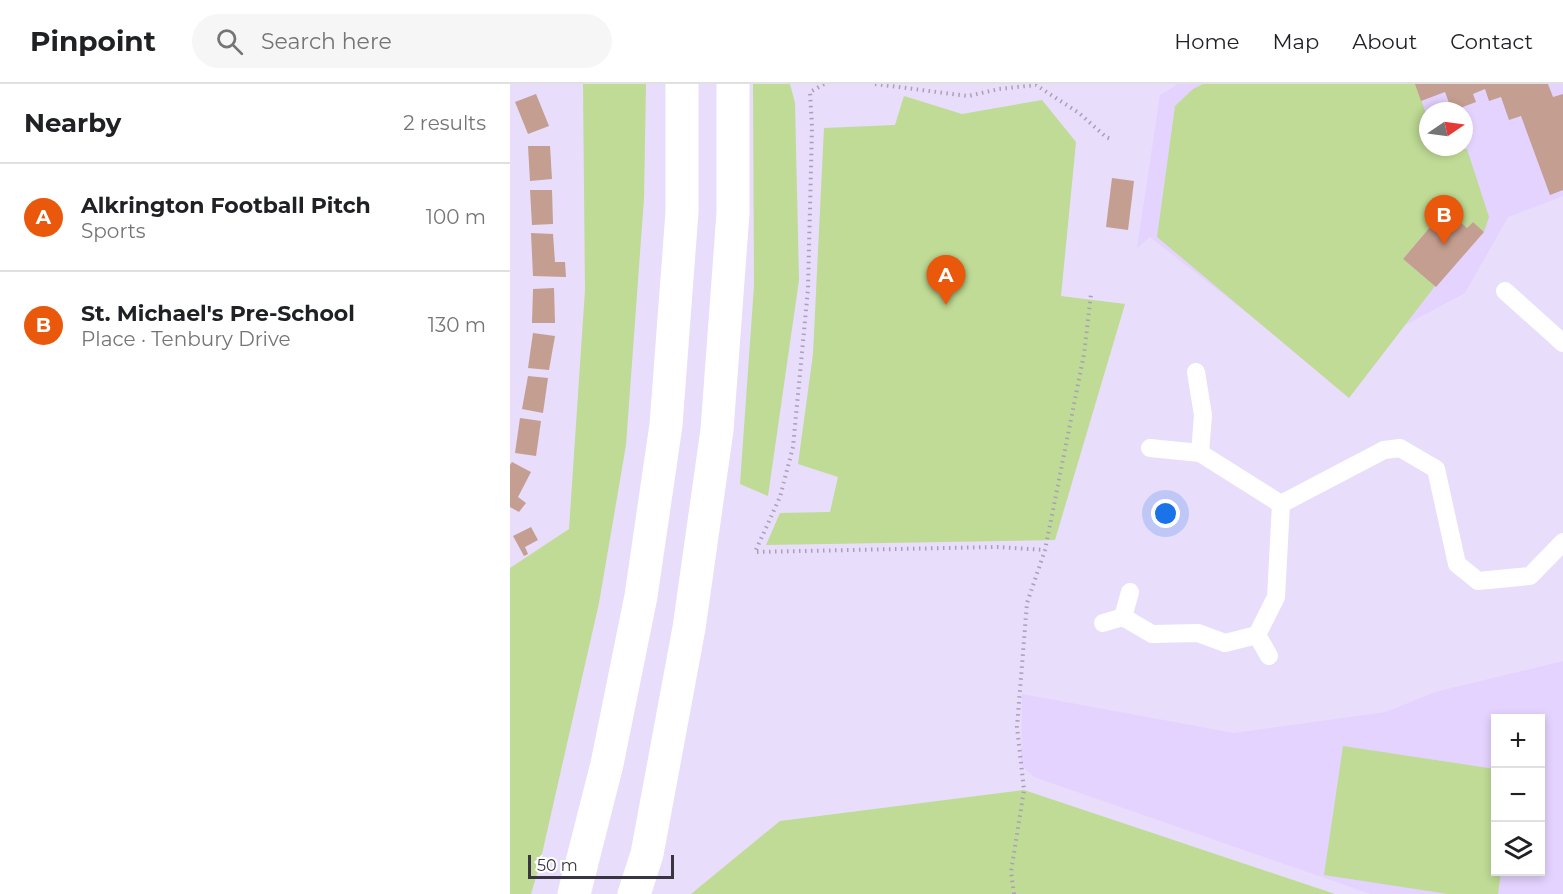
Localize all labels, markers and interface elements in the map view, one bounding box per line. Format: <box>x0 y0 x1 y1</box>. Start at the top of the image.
search box <box>192 14 612 68</box>
text: Pinpoint <box>30 24 156 58</box>
icon: search <box>213 25 246 58</box>
text: Search here <box>261 28 392 55</box>
text: Home <box>1174 29 1239 54</box>
text: Map <box>1272 29 1319 54</box>
text: About <box>1352 29 1417 54</box>
text: Contact <box>1450 29 1533 54</box>
north arrow <box>1419 102 1473 156</box>
text: Nearby <box>24 107 121 139</box>
text: 2 results <box>403 111 486 135</box>
text: Alkrington Football Pitch <box>81 192 371 219</box>
pin: B <box>1424 196 1464 245</box>
text: A <box>36 205 51 229</box>
text: 100 m <box>426 205 486 229</box>
text: Sports <box>81 219 146 243</box>
pin: A <box>926 256 966 305</box>
text: St. Michael's Pre-School <box>81 300 355 327</box>
text: B <box>36 313 51 337</box>
text: 130 m <box>428 313 486 337</box>
text: Place · Tenbury Drive <box>81 327 291 351</box>
your location <box>1151 499 1180 528</box>
map controls <box>1491 714 1545 876</box>
button: + <box>1491 714 1545 768</box>
button: − <box>1491 768 1545 822</box>
button: layers <box>1491 822 1545 876</box>
scale bar <box>528 852 674 880</box>
text: 50 m <box>537 856 578 875</box>

